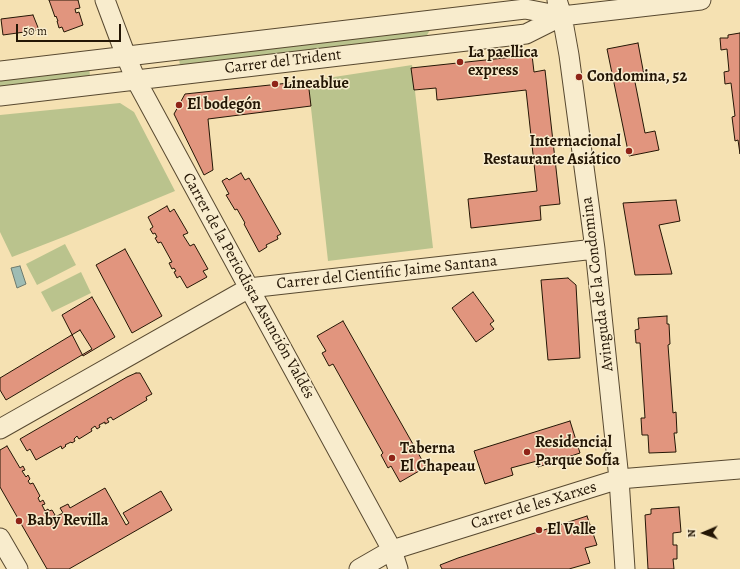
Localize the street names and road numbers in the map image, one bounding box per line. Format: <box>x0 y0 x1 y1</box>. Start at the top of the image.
street label: Carrer del Trident <box>223 45 343 79</box>
street label: Carrer de la Periodista Asunción Valdés <box>178 170 318 402</box>
street label: Avinguda de la Condomina <box>578 196 618 372</box>
street label: Carrer del Científic Jaime Santana <box>276 252 498 294</box>
street label: Carrer de les Xarxes <box>469 478 599 534</box>

